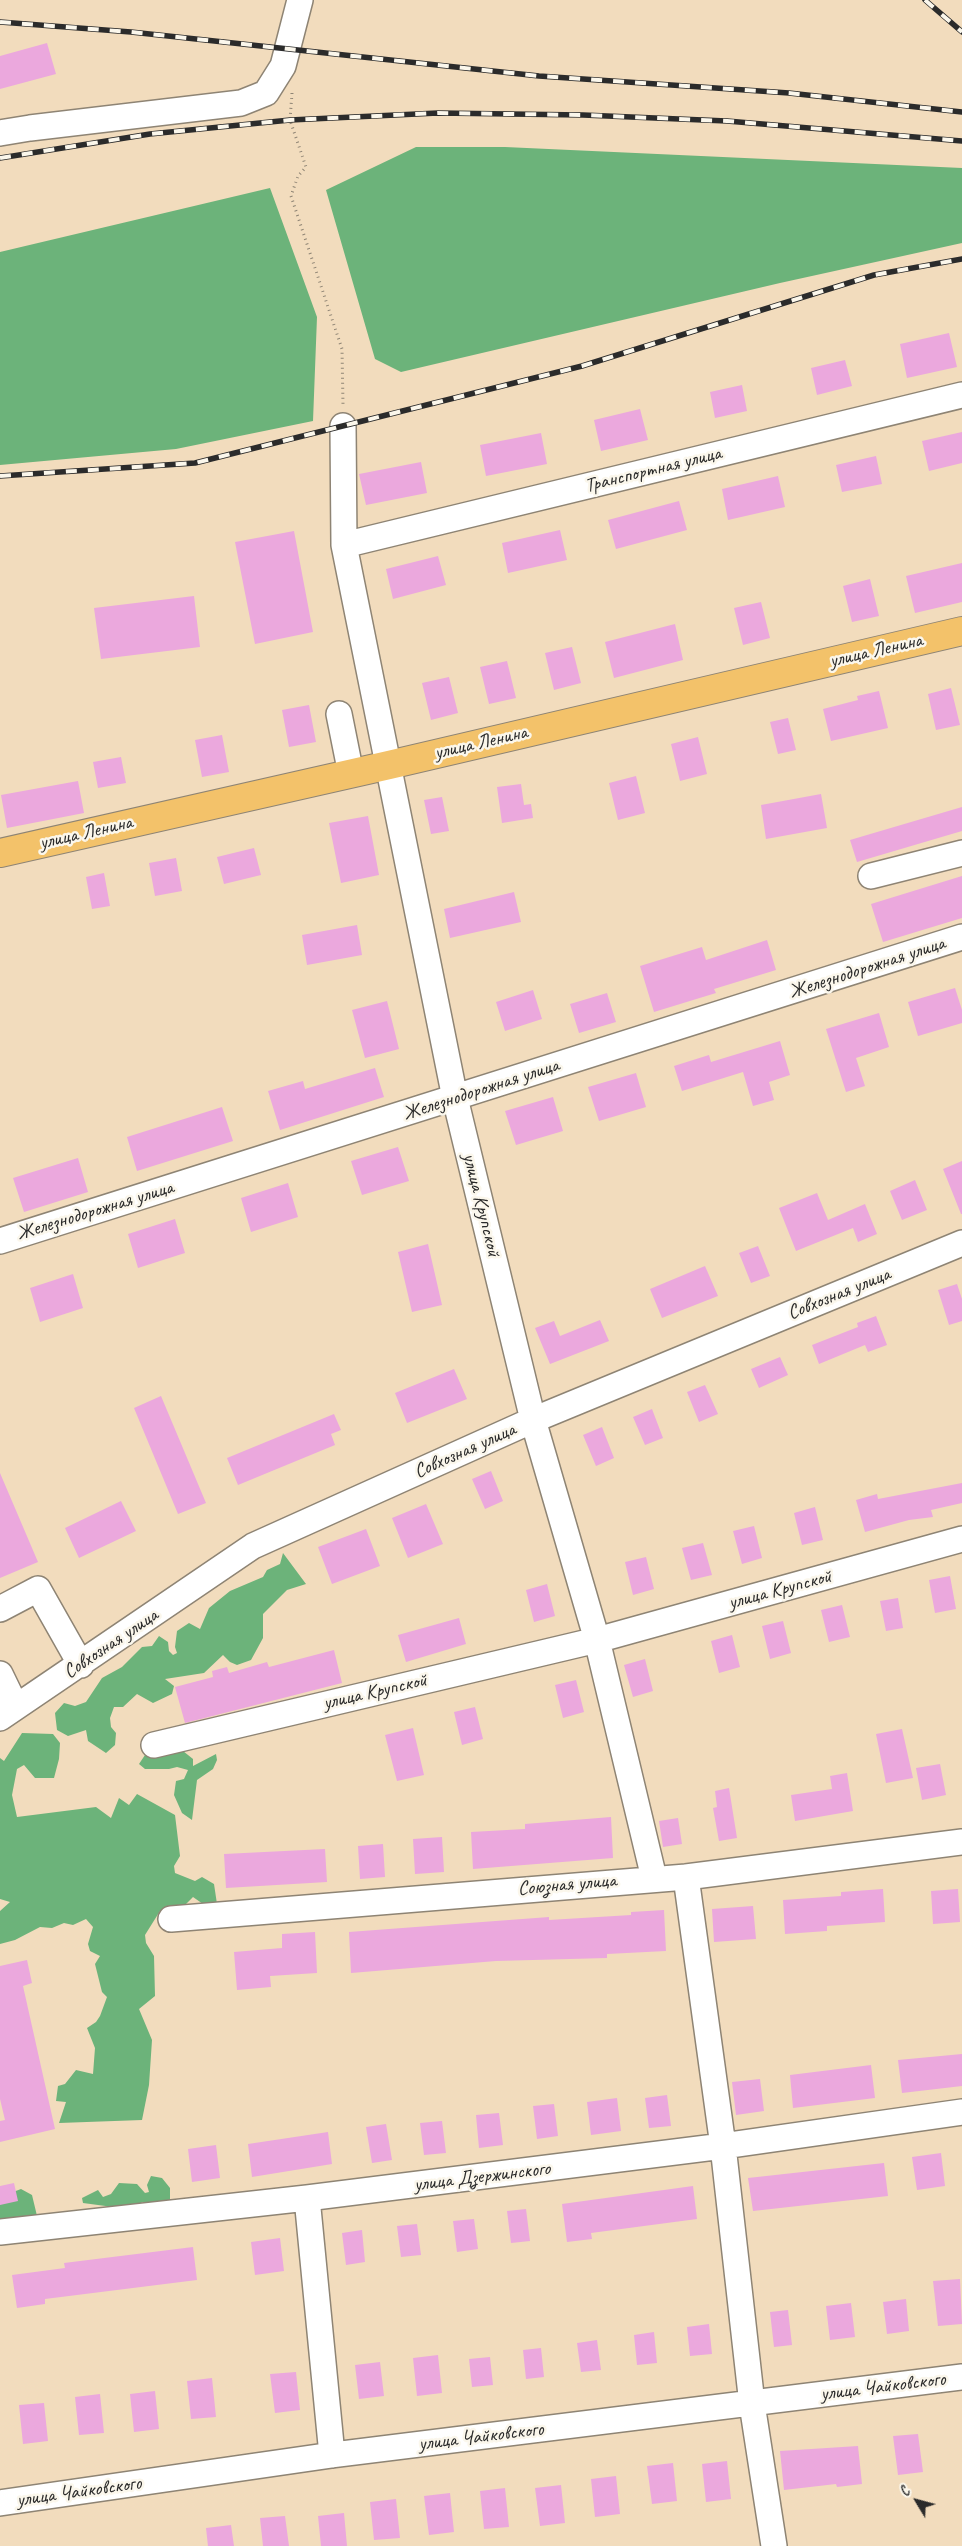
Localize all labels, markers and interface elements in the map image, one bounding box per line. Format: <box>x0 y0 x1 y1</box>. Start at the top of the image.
street label: Транспортная улица <box>582 441 724 499</box>
street label: улица Ленина <box>827 629 925 673</box>
street label: улица Ленина <box>432 721 530 765</box>
street label: улица Ленина <box>37 811 135 855</box>
street label: Железнодорожная улица <box>786 931 948 1005</box>
street label: Железнодорожная улица <box>400 1053 562 1127</box>
street label: улица Крупской <box>457 1151 505 1259</box>
street label: Железнодорожная улица <box>14 1176 176 1246</box>
street label: Совхозная улица <box>784 1262 894 1326</box>
street label: Совхозная улица <box>410 1418 520 1484</box>
street label: улица Крупской <box>726 1565 834 1615</box>
street label: Совхозная улица <box>59 1604 163 1684</box>
street label: улица Крупской <box>321 1668 429 1716</box>
street label: Союзная улица <box>517 1869 617 1901</box>
street label: улица Дзержинского <box>413 2157 551 2197</box>
street label: улица Чайковского <box>819 2367 947 2407</box>
street label: улица Чайковского <box>417 2417 545 2457</box>
street label: улица Чайковского <box>15 2471 143 2513</box>
north arrow <box>892 2476 942 2526</box>
text: С <box>896 2484 913 2500</box>

